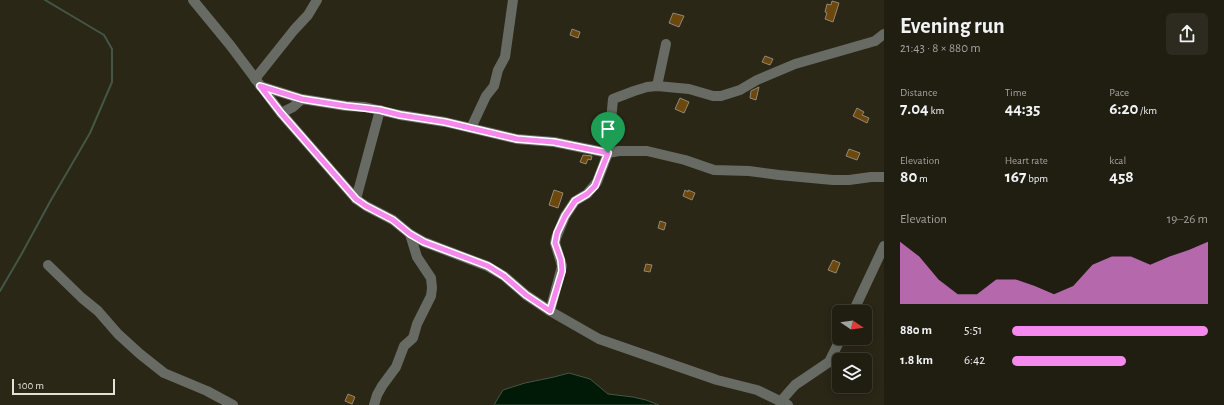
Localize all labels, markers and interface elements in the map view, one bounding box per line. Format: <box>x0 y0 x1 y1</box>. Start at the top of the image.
button: share <box>1166 13 1208 55</box>
text: Evening run <box>900 15 1005 37</box>
text: 21:43 · 8 × 880 m <box>900 42 981 55</box>
text: Distance <box>900 87 937 98</box>
text: Time <box>1005 87 1027 98</box>
text: Pace <box>1109 87 1129 98</box>
text: 7.04 <box>900 100 929 117</box>
text: 44:35 <box>1005 100 1040 117</box>
text: 6:20 <box>1109 100 1138 117</box>
text: km <box>929 105 944 116</box>
text: /km <box>1138 105 1157 116</box>
pin <box>591 112 625 153</box>
icon: arrive <box>597 118 619 140</box>
text: Elevation <box>900 155 940 166</box>
text: Heart rate <box>1005 155 1048 166</box>
text: kcal <box>1109 155 1126 166</box>
text: 80 <box>900 168 917 185</box>
text: 167 <box>1005 168 1026 185</box>
text: 458 <box>1109 168 1134 185</box>
text: m <box>917 173 928 184</box>
text: bpm <box>1026 173 1048 184</box>
text: Elevation <box>900 213 947 226</box>
text: 19–26 m <box>1167 213 1208 226</box>
north arrow <box>832 305 872 345</box>
map controls <box>832 305 872 393</box>
text: 880 m <box>900 324 932 337</box>
text: 5:51 <box>964 324 982 337</box>
button: layers <box>832 353 872 393</box>
text: 1.8 km <box>900 354 933 367</box>
text: 6:42 <box>964 354 985 367</box>
scale bar <box>12 377 115 396</box>
text: 100 m <box>18 380 44 391</box>

